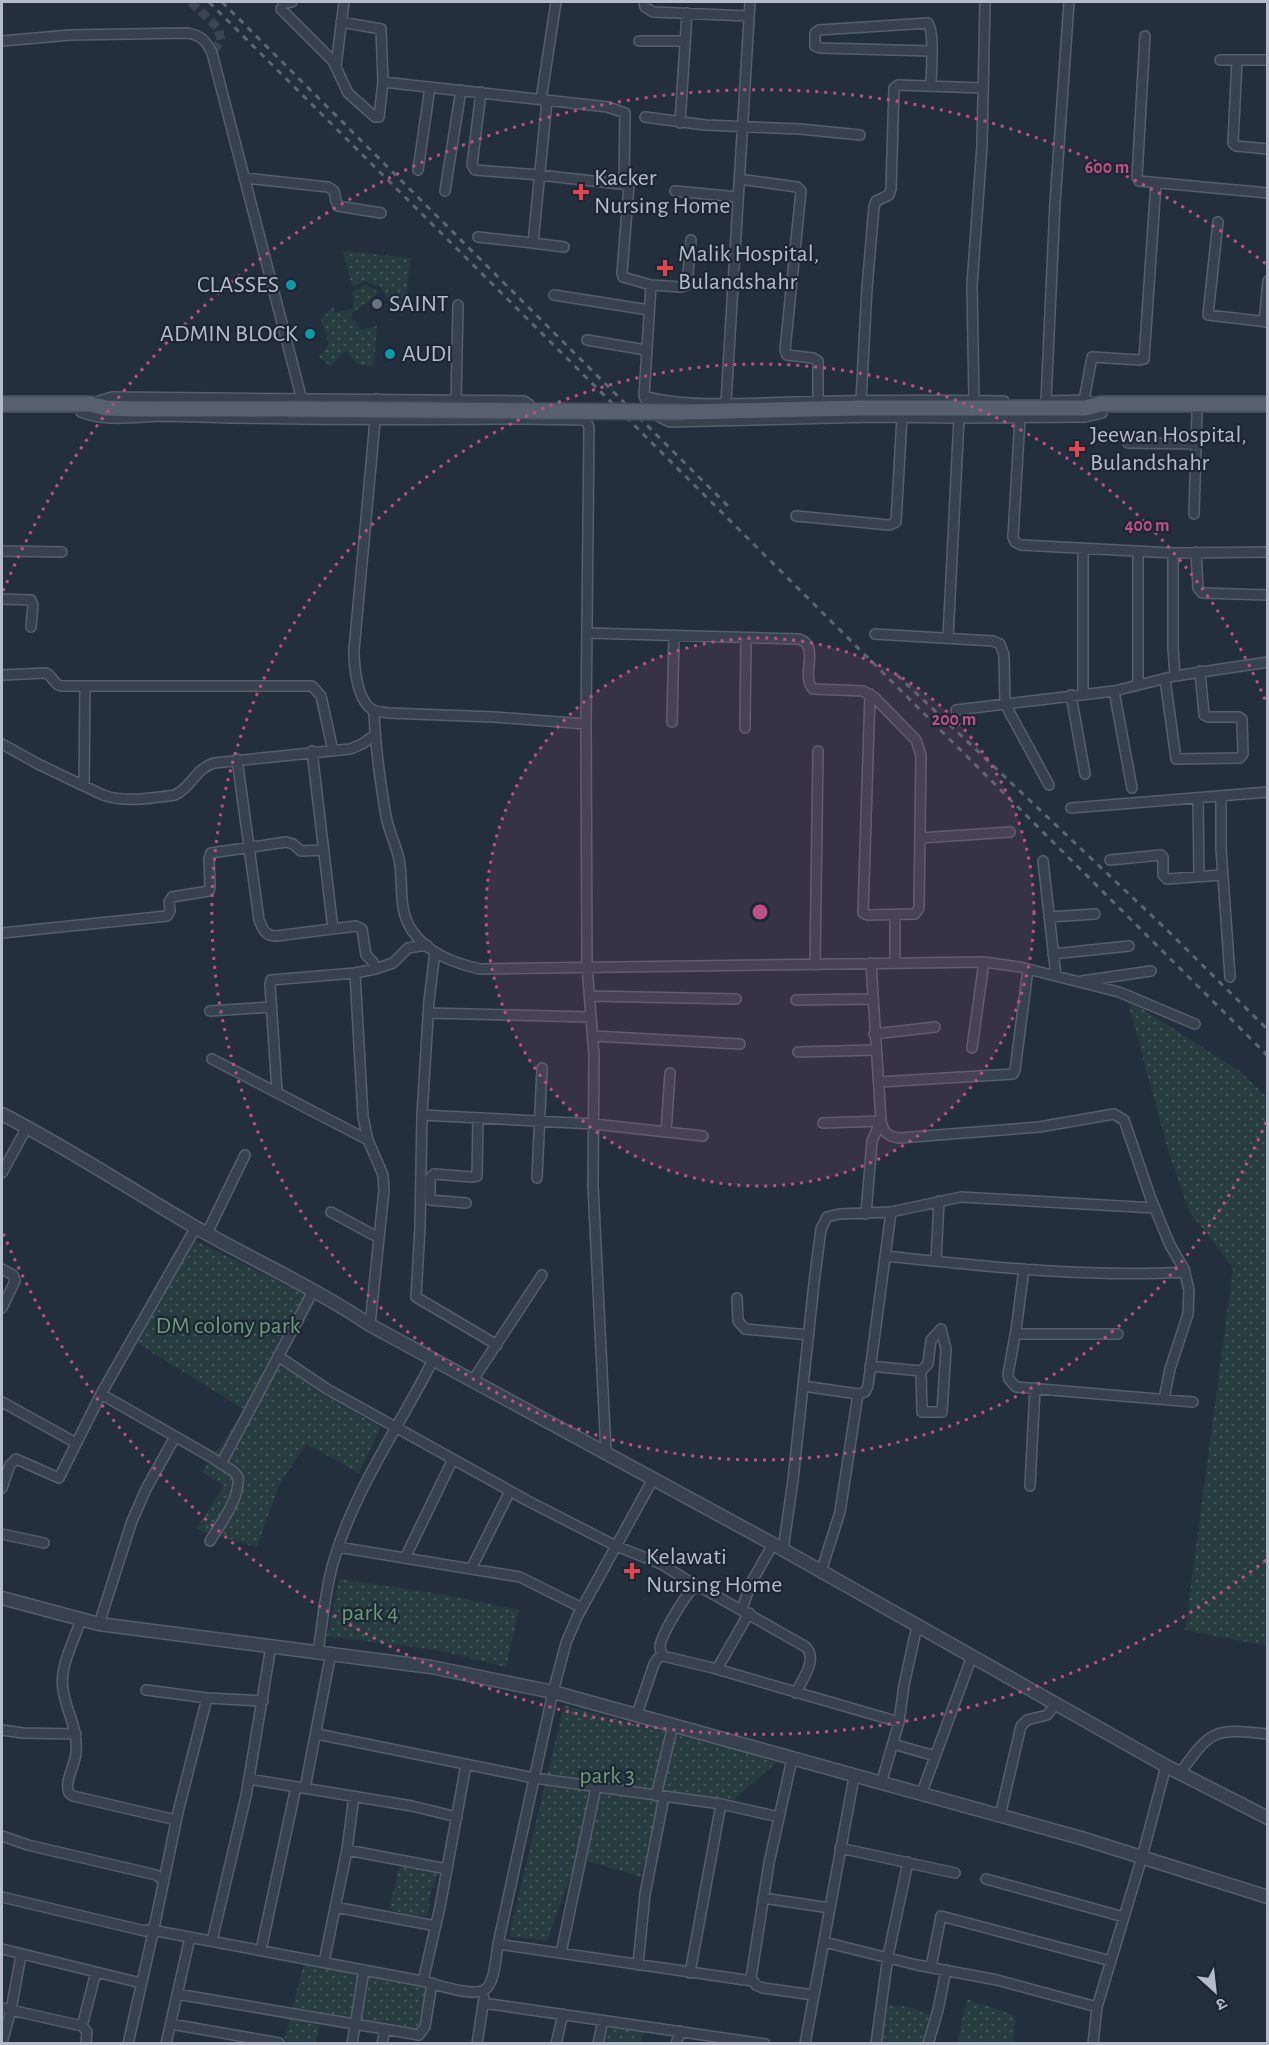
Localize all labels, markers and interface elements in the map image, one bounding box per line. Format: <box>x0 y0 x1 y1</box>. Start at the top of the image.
text: 600 m <box>1085 159 1129 177</box>
place label: Kacker Nursing Home <box>594 166 730 218</box>
marker: Kacker Nursing Home <box>572 183 590 201</box>
place label: Malik Hospital, Bulandshahr <box>678 242 819 294</box>
marker: Malik Hospital, Bulandshahr <box>656 259 674 277</box>
place label: CLASSES <box>197 273 279 297</box>
marker: CLASSES <box>284 278 298 292</box>
place label: SAINT <box>389 292 449 316</box>
marker: SAINT <box>370 297 384 311</box>
place label: ADMIN BLOCK <box>160 322 299 346</box>
marker: ADMIN BLOCK <box>303 327 317 341</box>
place label: AUDI <box>402 342 452 366</box>
marker: AUDI <box>383 347 397 361</box>
place label: Jeewan Hospital, Bulandshahr <box>1090 423 1247 475</box>
marker: Jeewan Hospital, Bulandshahr <box>1068 440 1086 458</box>
text: 400 m <box>1124 517 1170 535</box>
text: 200 m <box>932 711 976 729</box>
centre of rings <box>750 902 770 922</box>
park label: DM colony park <box>156 1314 300 1338</box>
place label: Kelawati Nursing Home <box>646 1545 782 1597</box>
marker: Kelawati Nursing Home <box>623 1562 641 1580</box>
park label: park 4 <box>341 1601 399 1625</box>
park label: park 3 <box>579 1764 635 1788</box>
north arrow <box>1185 1961 1245 2021</box>
text: उ <box>1213 1994 1229 2013</box>

